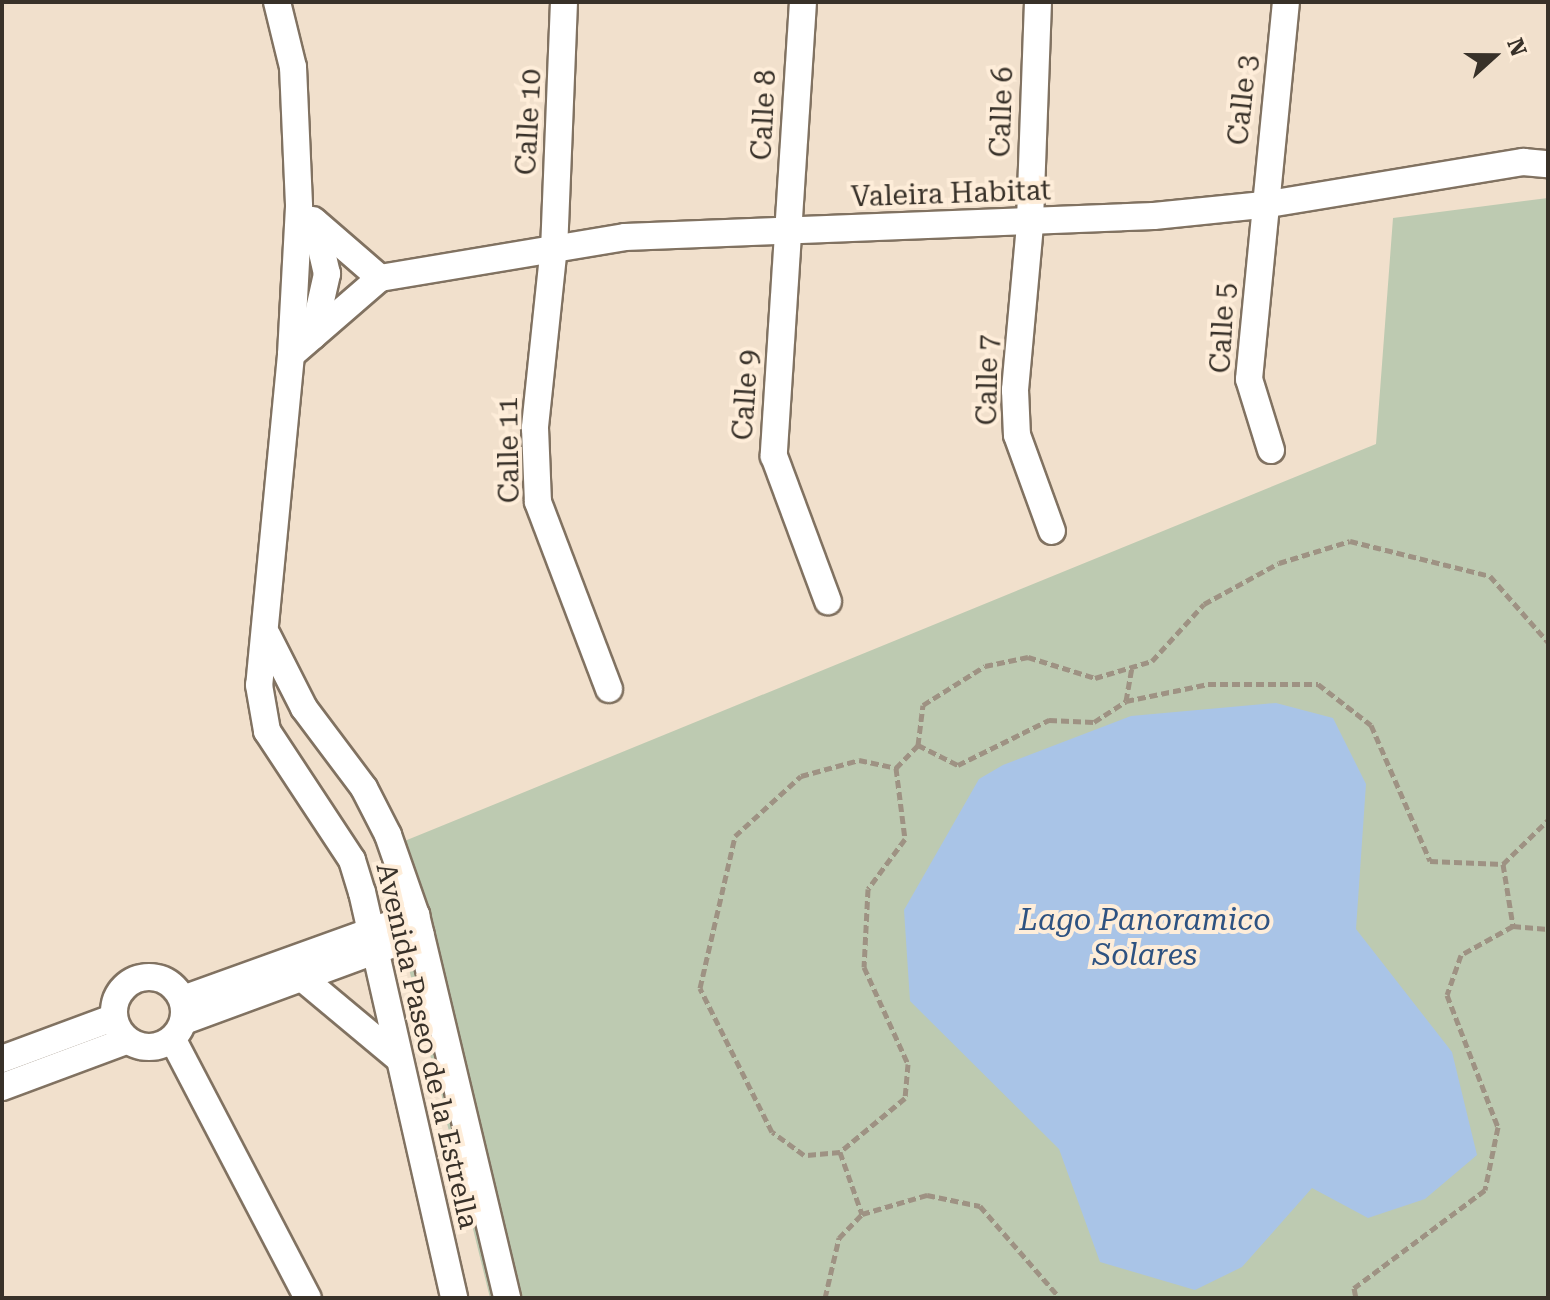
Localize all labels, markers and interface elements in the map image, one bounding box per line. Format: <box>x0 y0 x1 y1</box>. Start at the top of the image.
north arrow <box>1454 16 1534 96</box>
text: N <box>1502 35 1532 60</box>
street label: Calle 3 <box>1222 53 1264 147</box>
street label: Calle 6 <box>984 66 1020 158</box>
street label: Calle 10 <box>509 68 549 176</box>
street label: Calle 8 <box>745 69 783 161</box>
street label: Valeira Habitat <box>850 174 1052 214</box>
street label: Calle 5 <box>1204 282 1242 374</box>
street label: Calle 7 <box>970 334 1006 426</box>
street label: Calle 9 <box>726 349 766 441</box>
street label: Calle 11 <box>491 397 527 503</box>
street label: Avenida Paseo de la Estrella <box>369 860 485 1232</box>
water label: Lago Panoramico Solares <box>1019 902 1271 972</box>

